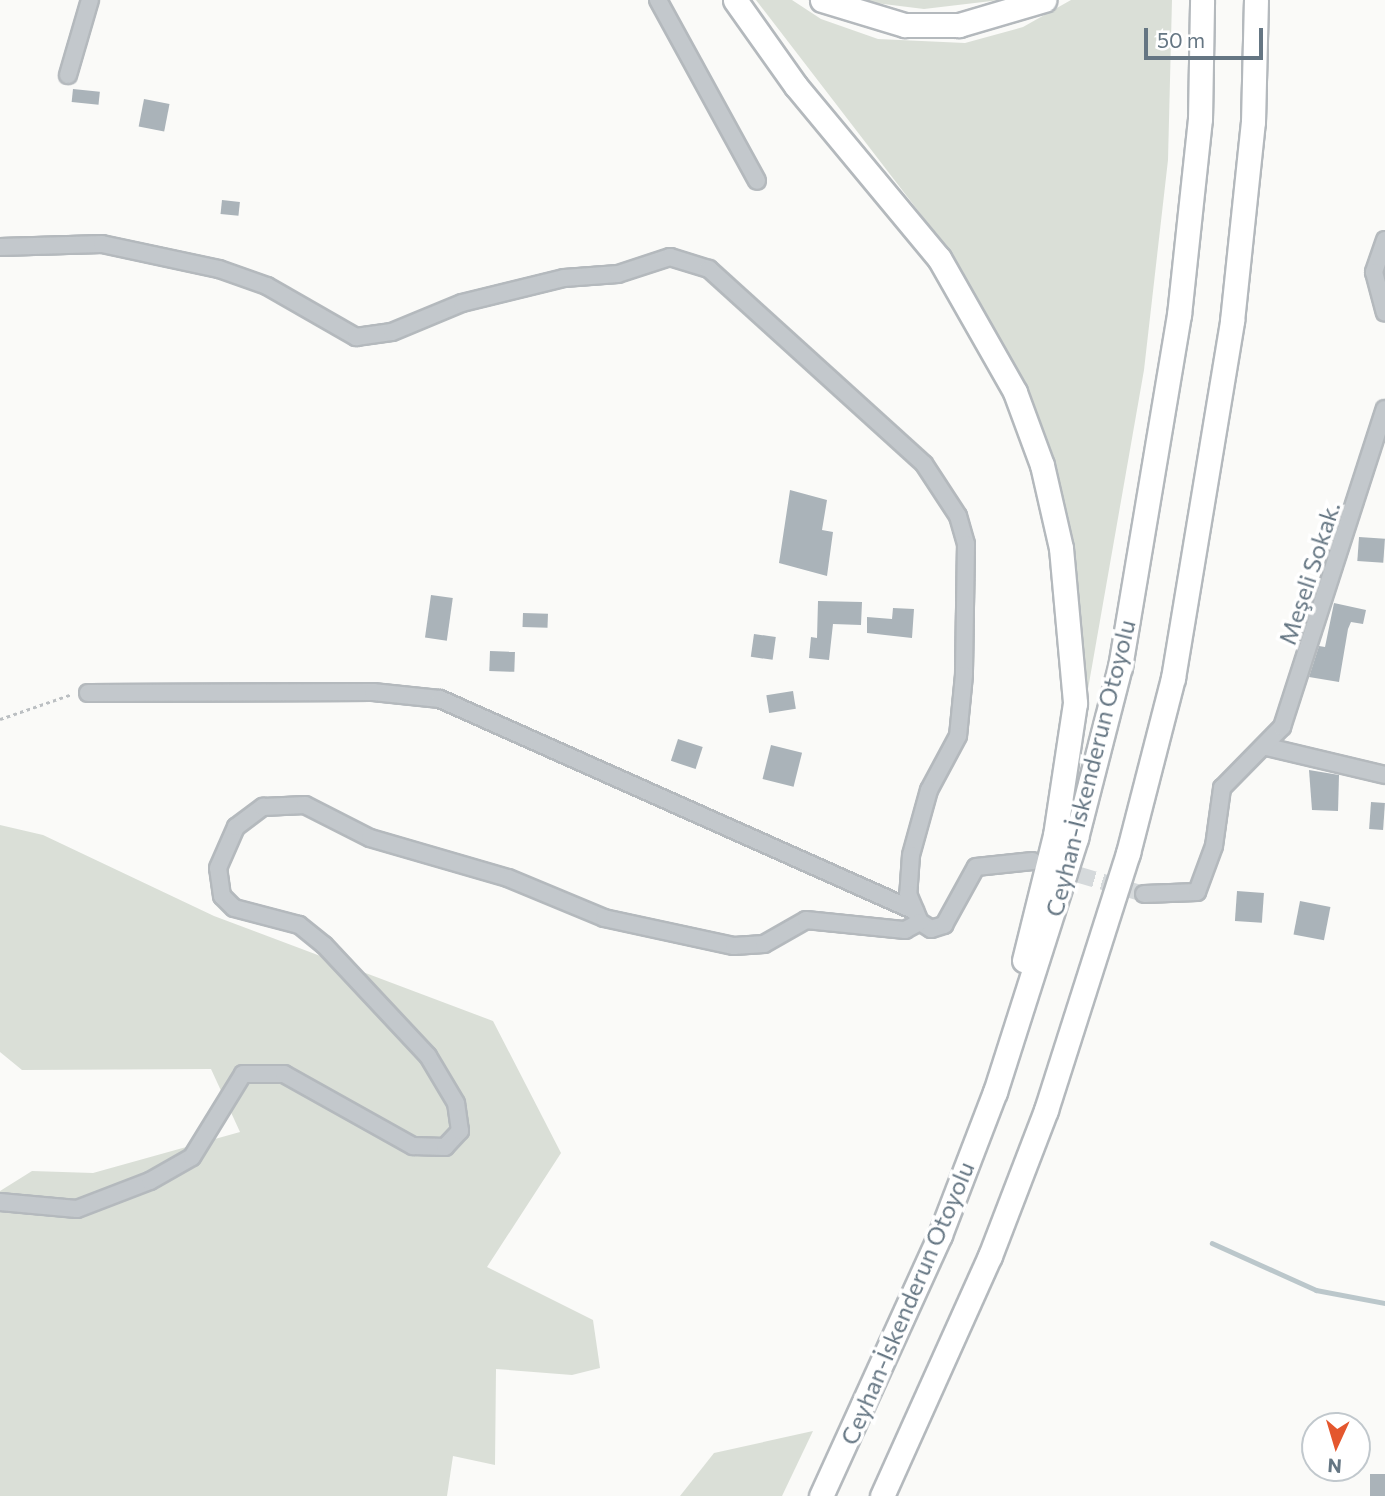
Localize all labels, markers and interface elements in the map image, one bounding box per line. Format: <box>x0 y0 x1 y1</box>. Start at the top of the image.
scale bar <box>1147 14 1266 58</box>
text: 50 m <box>1157 27 1205 52</box>
street label: Meşeli Sokak. <box>1272 498 1346 648</box>
street label: Ceyhan-İskenderun Otoyolu <box>1039 617 1141 919</box>
street label: Ceyhan-İskenderun Otoyolu <box>834 1157 980 1449</box>
north arrow <box>1301 1412 1371 1482</box>
text: N <box>1327 1454 1343 1478</box>

